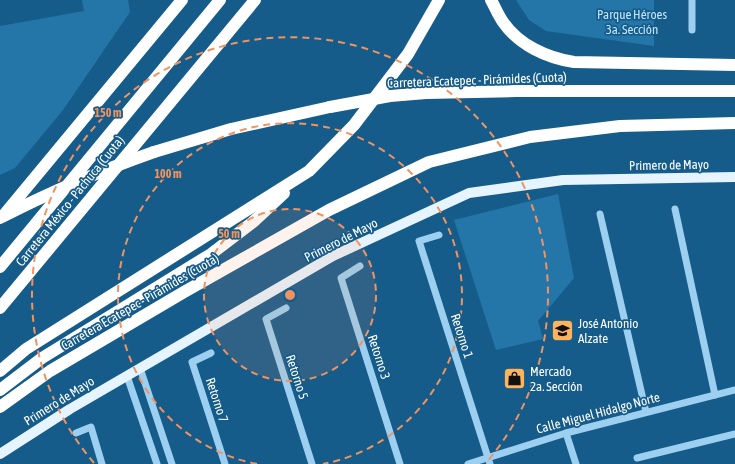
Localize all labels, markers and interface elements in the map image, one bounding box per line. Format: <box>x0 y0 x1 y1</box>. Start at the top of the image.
park label: Parque Héroes 3a. Sección <box>597 7 667 37</box>
street label: Carretera Ecatepec - Pirámides (Cuota) <box>387 69 567 91</box>
text: 150 m <box>94 106 122 120</box>
street label: Carretera México - Pachuca (Cuota) <box>13 133 127 269</box>
street label: Primero de Mayo <box>629 157 709 173</box>
text: 100 m <box>154 167 182 181</box>
street label: Primero de Mayo <box>302 215 380 265</box>
text: 50 m <box>218 227 240 241</box>
street label: Carretera Ecatepec - Pirámides (Cuota) <box>58 251 222 353</box>
centre of rings <box>283 288 297 302</box>
street label: Retorno 1 <box>448 312 476 360</box>
place label: José Antonio Alzate <box>578 316 638 346</box>
school or university icon: José Antonio Alzate <box>550 317 576 343</box>
street label: Retorno 3 <box>365 333 393 381</box>
street label: Retorno 5 <box>283 353 311 401</box>
place label: Mercado 2a. Sección <box>530 364 583 394</box>
shop icon: Mercado 2a. Sección <box>502 365 528 391</box>
street label: Primero de Mayo <box>21 373 97 429</box>
street label: Retorno 7 <box>203 376 231 424</box>
street label: Calle Miguel Hidalgo Norte <box>535 389 661 437</box>

